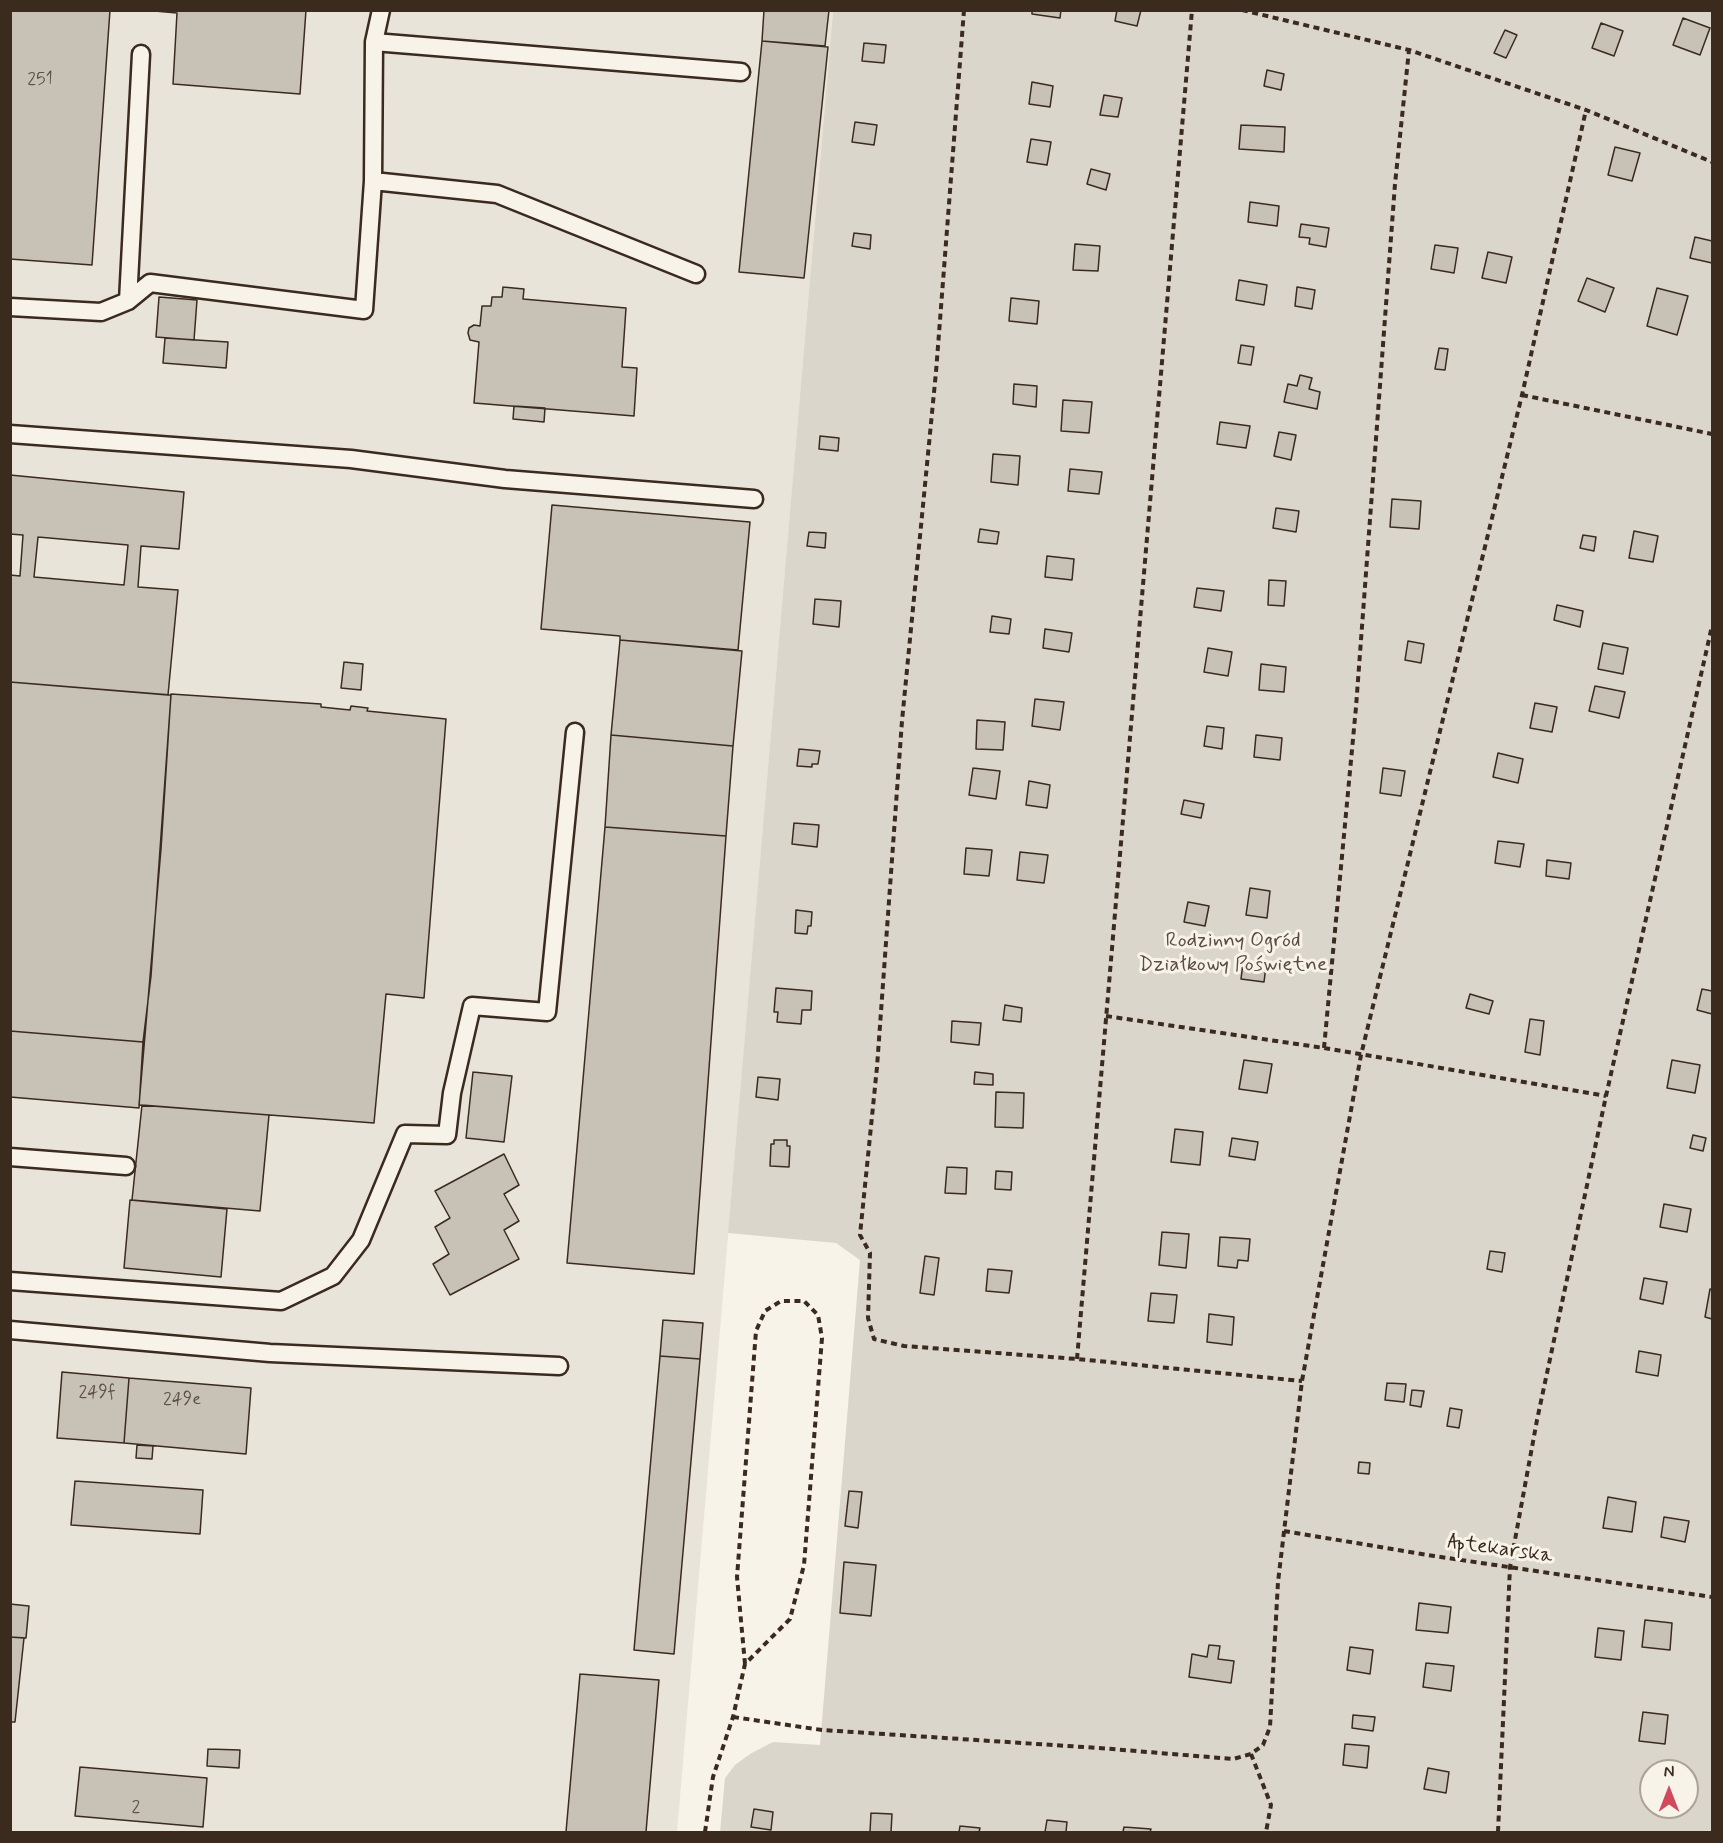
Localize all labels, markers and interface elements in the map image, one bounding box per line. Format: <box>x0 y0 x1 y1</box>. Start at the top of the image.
house number: 251 <box>27 69 53 91</box>
park label: Rodzinny Ogród Działkowy Poświętne <box>1139 929 1327 979</box>
house number: 249f <box>79 1382 115 1404</box>
house number: 249e <box>163 1389 201 1411</box>
street label: Aptekarska <box>1446 1530 1554 1570</box>
north arrow <box>1639 1759 1699 1819</box>
text: N <box>1664 1762 1674 1783</box>
house number: 2 <box>132 1797 140 1819</box>

